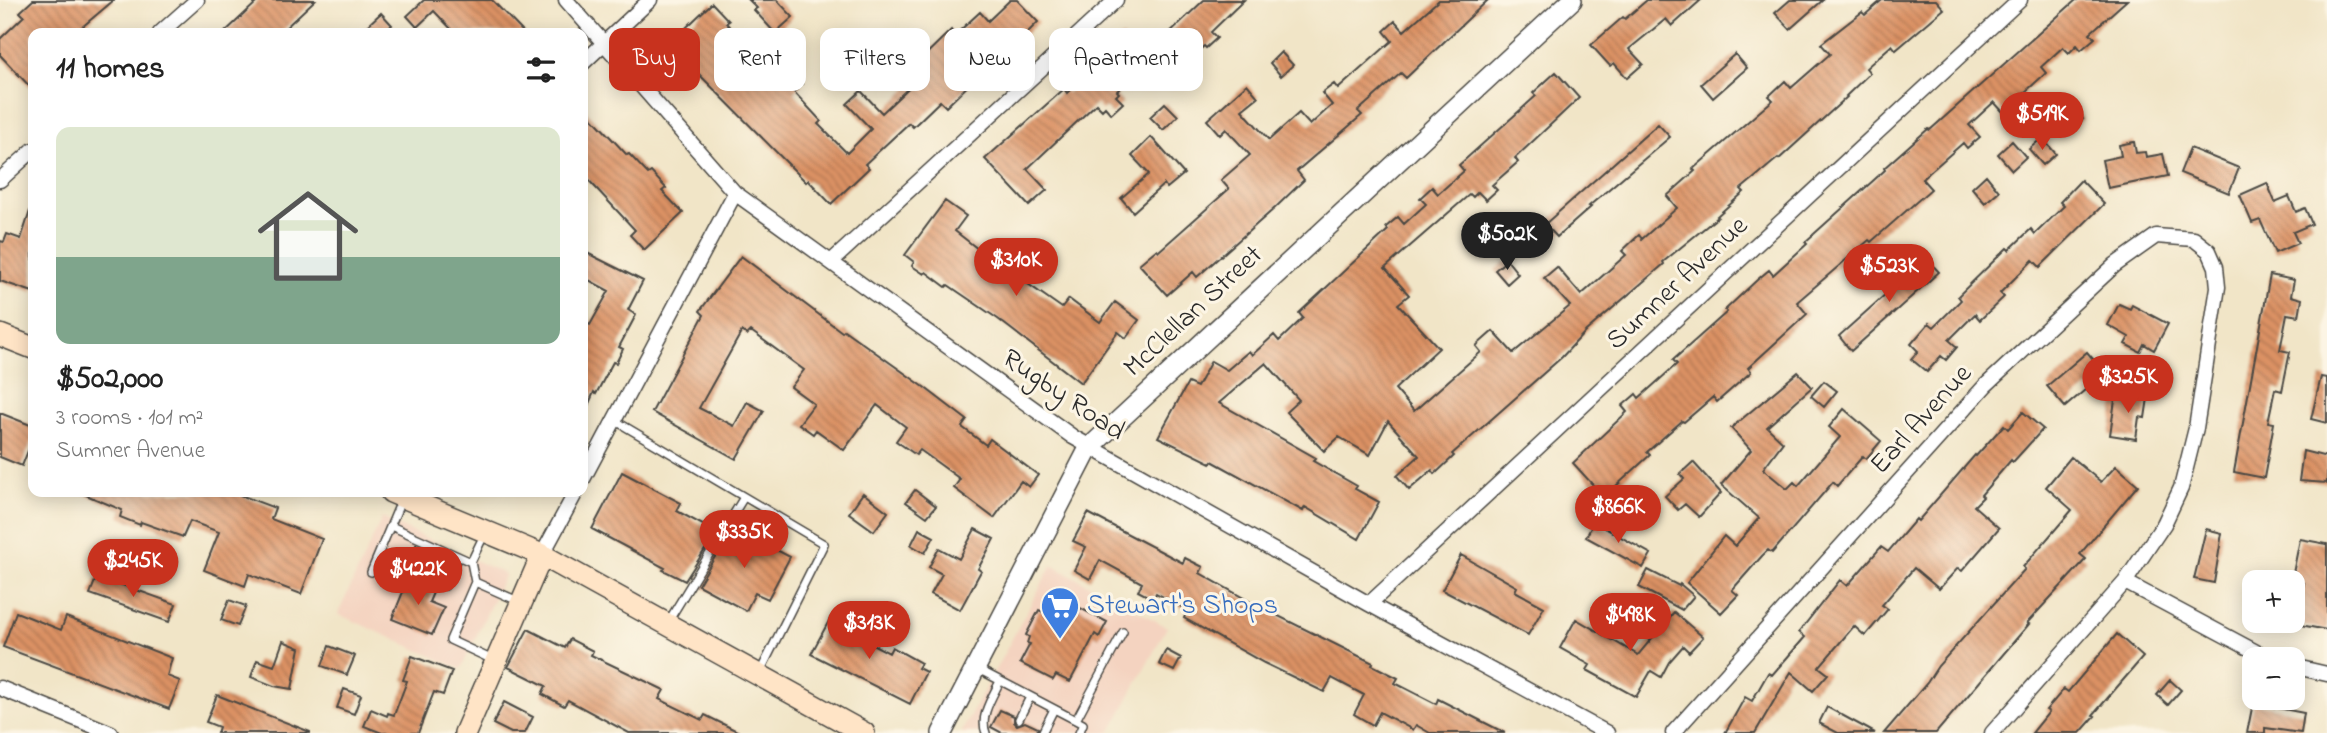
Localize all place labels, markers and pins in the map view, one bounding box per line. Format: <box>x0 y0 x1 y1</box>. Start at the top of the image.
pin: $519K <box>1993 92 2091 152</box>
pin: $502K <box>1458 212 1556 272</box>
pin: $310K <box>967 238 1065 298</box>
pin: $523K <box>1840 244 1938 304</box>
pin: $325K <box>2079 356 2177 415</box>
pin: $866K <box>1569 486 1667 545</box>
pin: $335K <box>695 510 793 570</box>
pin: $245K <box>84 540 182 599</box>
pin: $422K <box>369 548 467 607</box>
supermarket icon: Stewart's Shops <box>1039 585 1081 640</box>
place label: Stewart's Shops <box>1087 586 1278 627</box>
pin: $498K <box>1581 594 1679 653</box>
pin: $313K <box>820 602 918 661</box>

